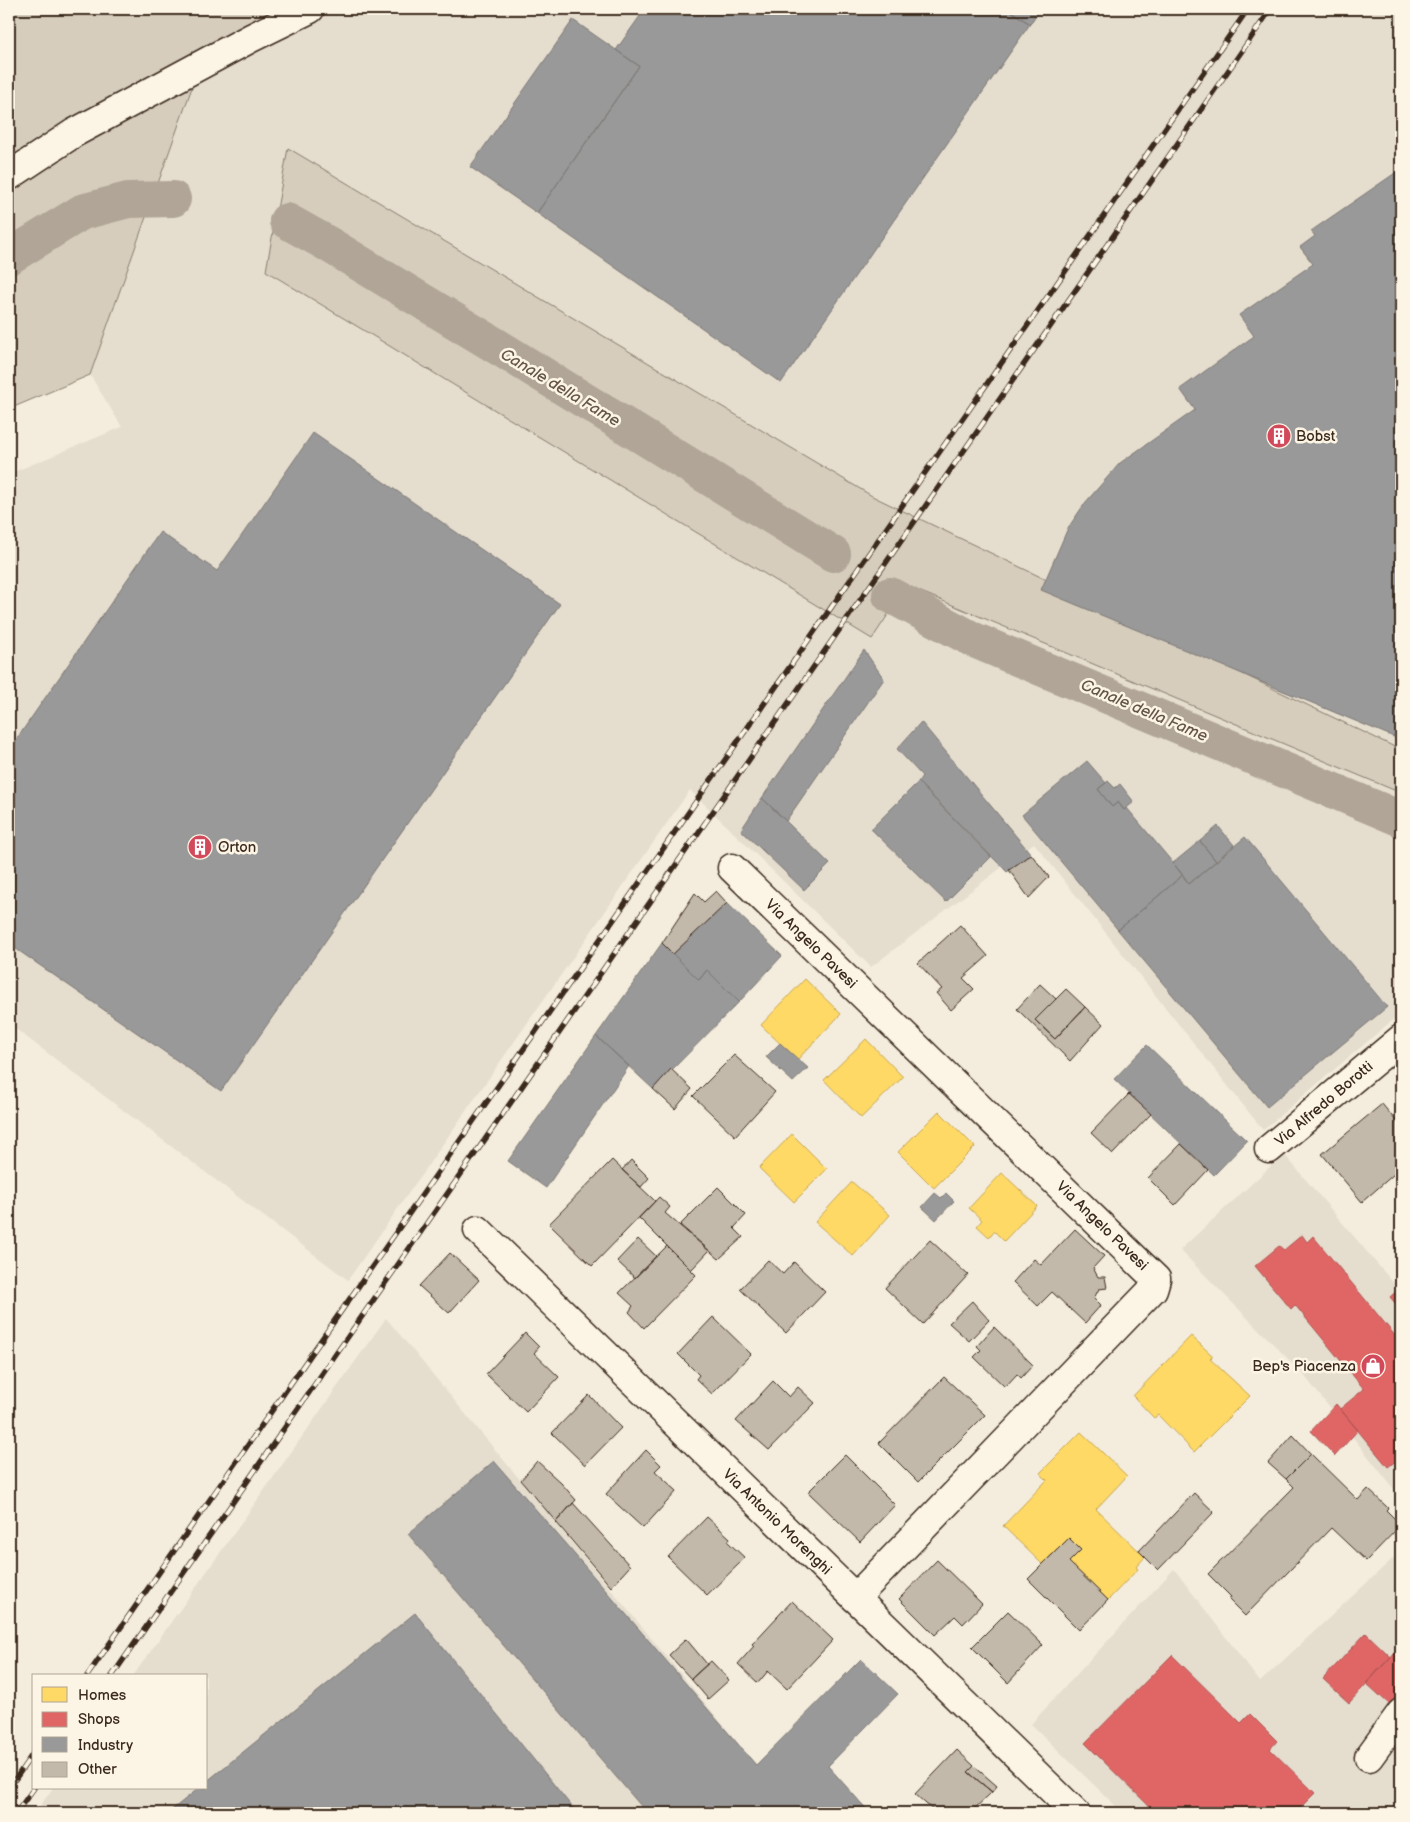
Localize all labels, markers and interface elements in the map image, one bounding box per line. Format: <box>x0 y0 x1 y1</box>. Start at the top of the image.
water label: Canale della Fame <box>497 345 623 431</box>
building icon: Bobst <box>1266 423 1292 449</box>
place label: Bobst <box>1296 427 1336 446</box>
water label: Canale della Fame <box>1078 676 1210 746</box>
building icon: Orton <box>187 834 213 860</box>
place label: Orton <box>218 838 256 857</box>
street label: Via Angelo Pavesi <box>761 895 861 993</box>
street label: Via Alfredo Borotti <box>1271 1057 1377 1151</box>
street label: Via Angelo Pavesi <box>1052 1177 1152 1275</box>
shop icon: Bep's Piacenza <box>1360 1353 1386 1379</box>
place label: Bep's Piacenza <box>1252 1357 1356 1376</box>
street label: Via Antonio Morenghi <box>718 1465 836 1579</box>
legend <box>32 1674 208 1790</box>
text: Homes <box>78 1686 127 1705</box>
text: Shops <box>78 1710 121 1729</box>
text: Industry <box>78 1736 133 1755</box>
text: Other <box>78 1760 117 1779</box>

